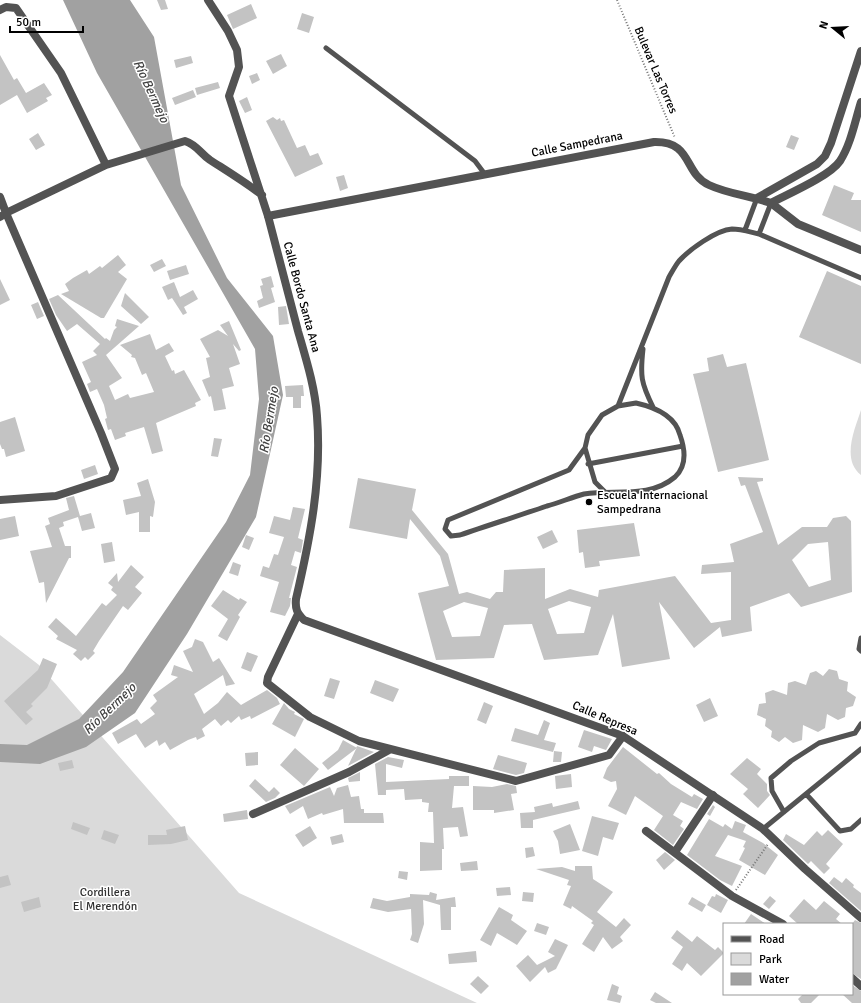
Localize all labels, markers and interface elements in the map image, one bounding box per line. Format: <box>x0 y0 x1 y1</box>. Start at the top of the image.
scale bar <box>10 8 83 34</box>
north arrow <box>813 8 853 48</box>
text: 50 m <box>16 15 41 30</box>
text: N <box>817 19 831 31</box>
street label: Bulevar Las Torres <box>631 25 681 116</box>
water label: Río Bermejo <box>130 58 173 126</box>
street label: Calle Sampedrana <box>530 128 624 161</box>
street label: Calle Bordo Santa Ana <box>280 240 324 354</box>
water label: Río Bermejo <box>256 384 282 455</box>
place label: Escuela Internacional Sampedrana <box>597 488 709 517</box>
marker: Escuela Internacional Sampedrana <box>584 497 594 507</box>
water label: Río Bermejo <box>80 679 140 738</box>
street label: Calle Represa <box>570 698 640 739</box>
park label: Cordillera El Merendón <box>73 885 137 914</box>
legend <box>723 923 853 995</box>
text: Road <box>759 932 785 947</box>
text: Park <box>759 952 782 967</box>
text: Water <box>759 972 790 987</box>

